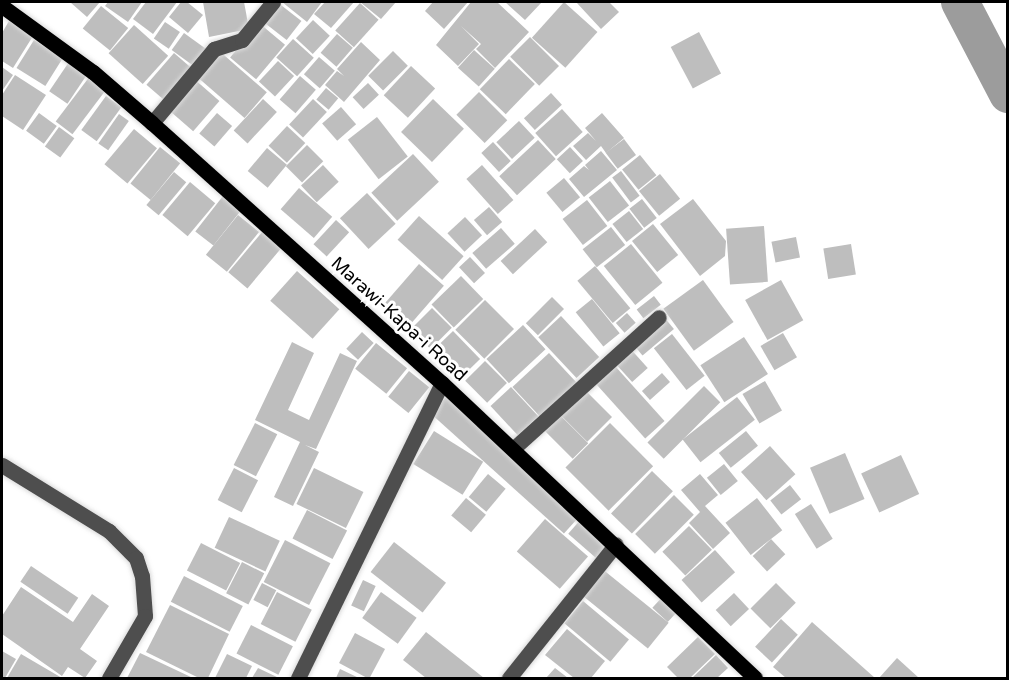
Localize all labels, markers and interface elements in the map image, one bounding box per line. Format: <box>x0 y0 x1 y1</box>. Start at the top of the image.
street label: Marawi-Kapa-i Road <box>326 252 472 386</box>

